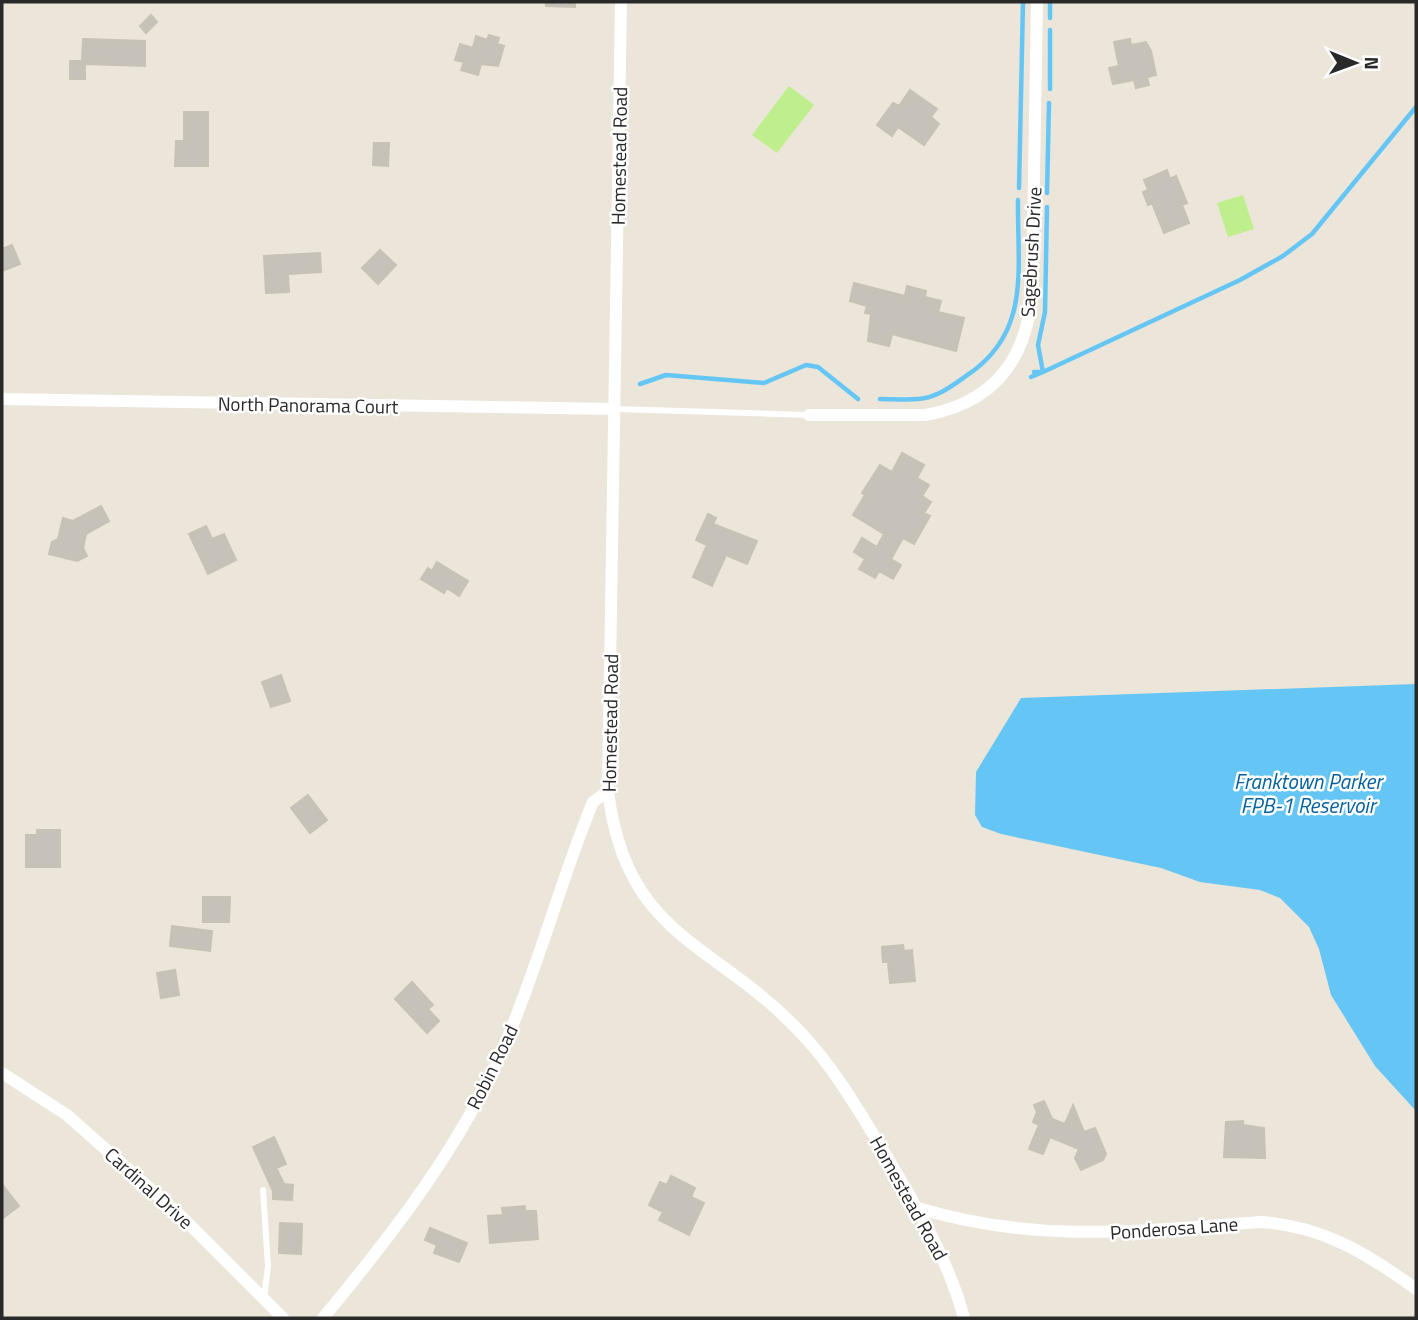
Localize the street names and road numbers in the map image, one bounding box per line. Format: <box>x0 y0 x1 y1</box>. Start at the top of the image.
street label: Homestead Road <box>603 87 634 225</box>
street label: Sagebrush Drive <box>1013 186 1048 318</box>
street label: North Panorama Court <box>218 388 399 421</box>
street label: Homestead Road <box>594 654 625 792</box>
street label: Robin Road <box>459 1019 525 1114</box>
street label: Homestead Road <box>863 1130 956 1265</box>
street label: Cardinal Drive <box>99 1140 200 1235</box>
street label: Ponderosa Lane <box>1109 1209 1239 1246</box>

